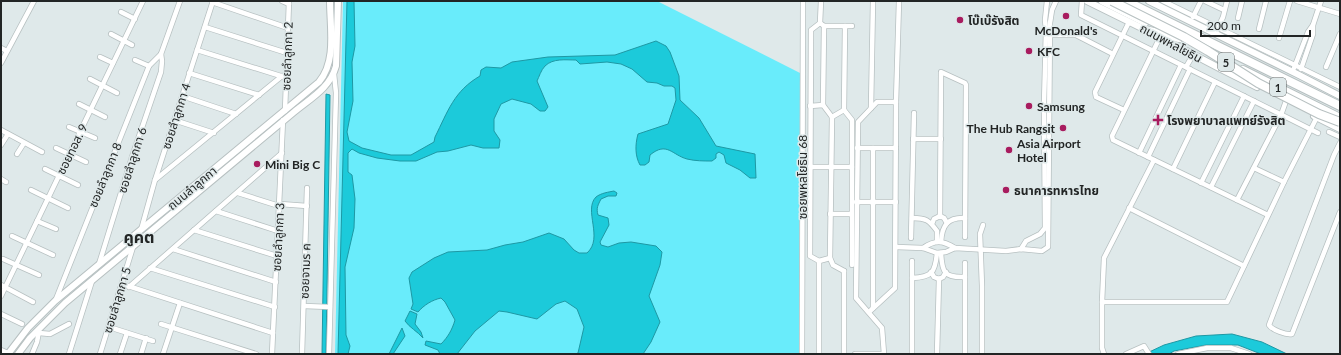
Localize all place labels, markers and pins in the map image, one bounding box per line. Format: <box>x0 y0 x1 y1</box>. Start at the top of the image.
marker: McDonald's <box>1061 11 1071 21</box>
place label: โบ๊เบ๊รังสิต <box>968 13 1020 28</box>
marker: โบ๊เบ๊รังสิต <box>955 15 965 25</box>
place label: McDonald's <box>1034 23 1098 38</box>
place label: KFC <box>1037 44 1060 59</box>
marker: KFC <box>1024 46 1034 56</box>
place label: Samsung <box>1037 99 1085 114</box>
marker: Samsung <box>1024 101 1034 111</box>
place label: โรงพยาบาลแพทย์รังสิต <box>1167 113 1285 128</box>
marker: โรงพยาบาลแพทย์รังสิต <box>1152 114 1164 126</box>
place label: The Hub Rangsit <box>967 121 1056 136</box>
marker: The Hub Rangsit <box>1058 123 1068 133</box>
place label: Asia Airport Hotel <box>1016 136 1081 165</box>
marker: Asia Airport Hotel <box>1004 145 1014 155</box>
place label: Mini Big C <box>265 157 320 172</box>
marker: Mini Big C <box>252 159 262 169</box>
place label: ธนาคารทหารไทย <box>1014 183 1099 198</box>
marker: ธนาคารทหารไทย <box>1001 185 1011 195</box>

